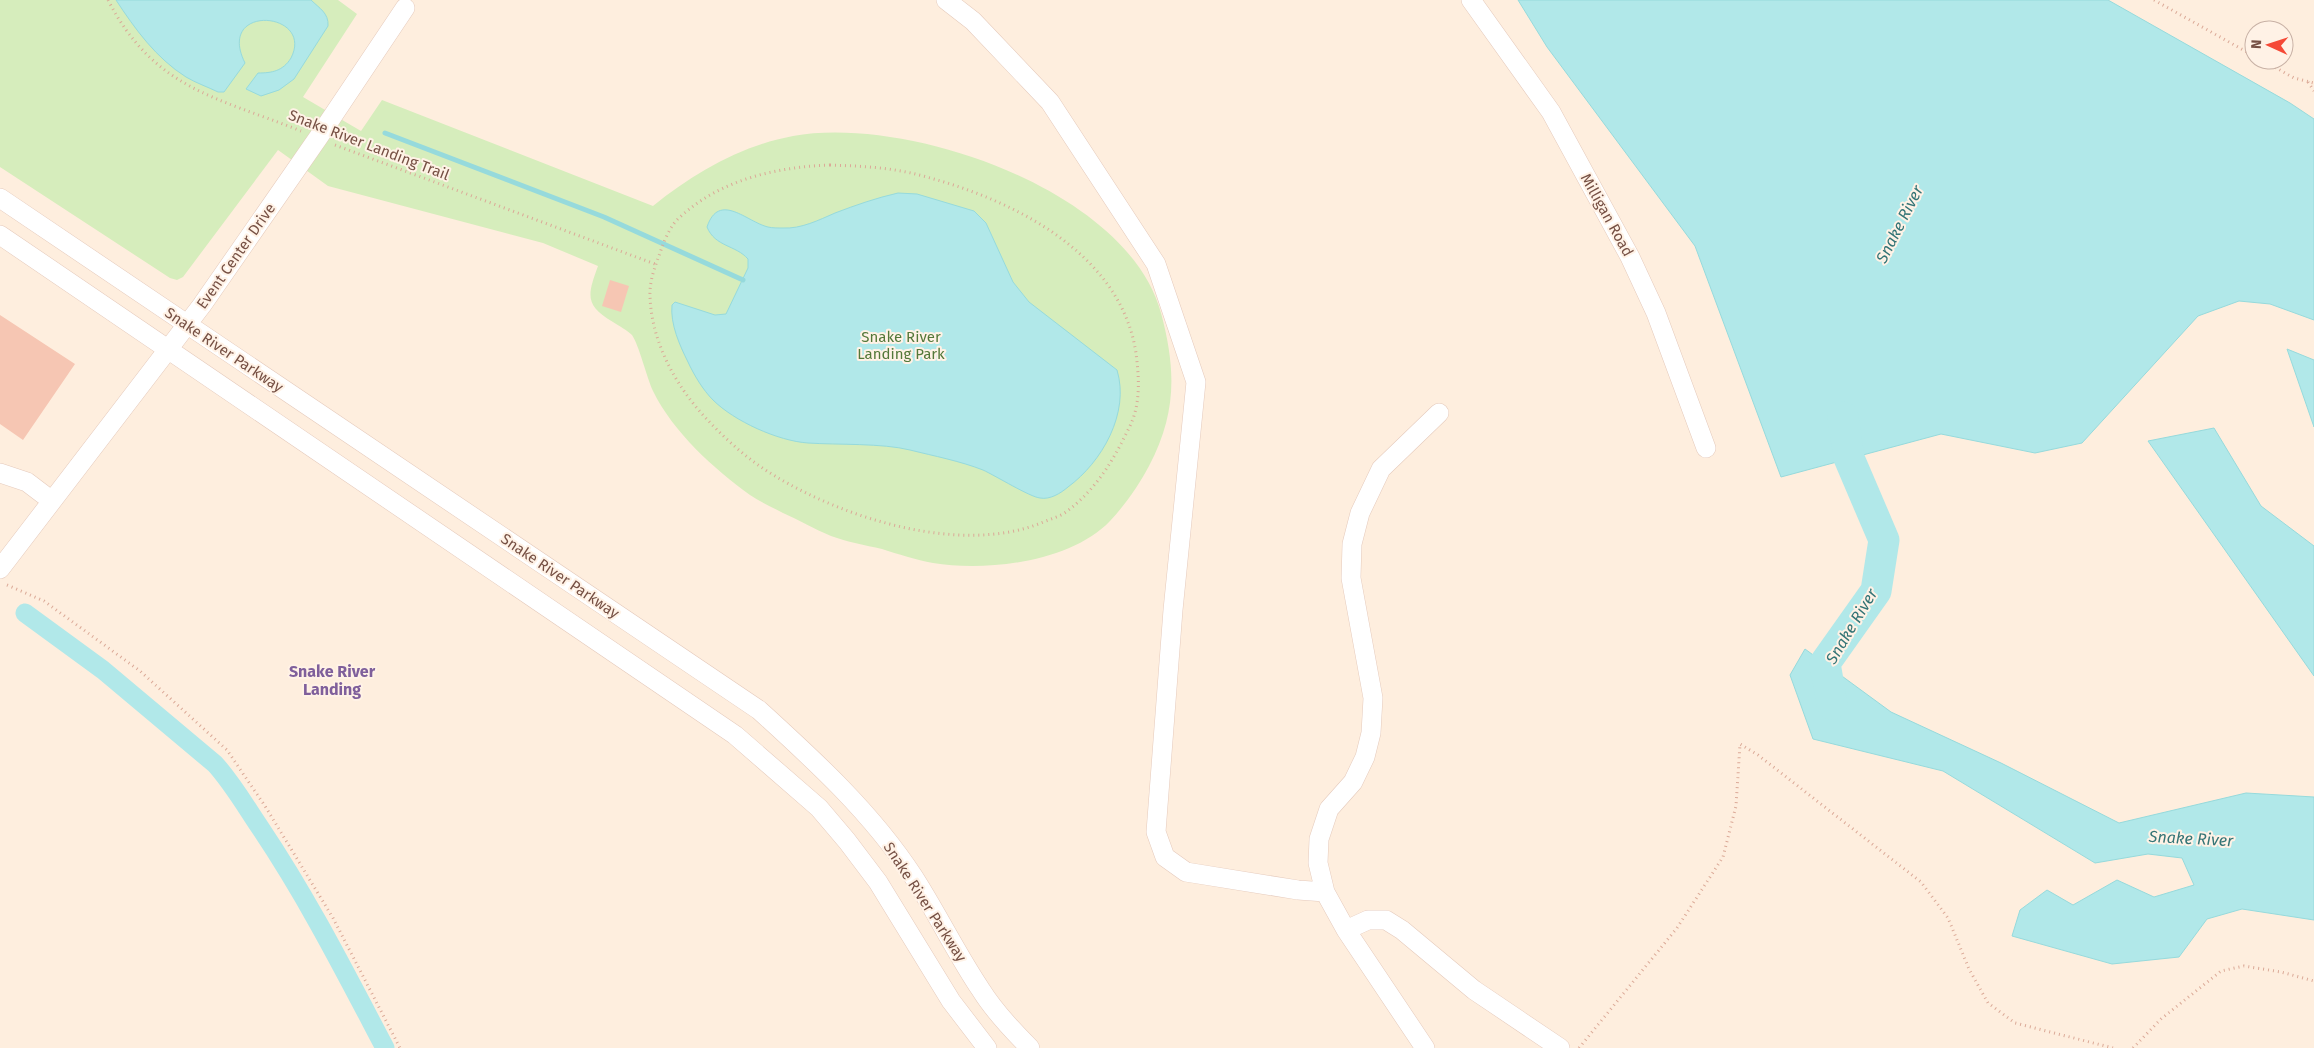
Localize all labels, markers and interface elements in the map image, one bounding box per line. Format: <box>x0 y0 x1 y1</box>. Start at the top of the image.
north arrow <box>2244 20 2294 70</box>
text: N <box>2248 39 2265 49</box>
street label: Snake River Landing Trail <box>286 106 453 184</box>
street label: Milligan Road <box>1577 170 1637 260</box>
water label: Snake River <box>1871 182 1927 267</box>
street label: Event Center Drive <box>193 200 279 312</box>
street label: Snake River Parkway <box>161 304 287 397</box>
park label: Snake River Landing Park <box>857 328 945 363</box>
street label: Snake River Parkway <box>497 530 623 623</box>
water label: Snake River <box>1821 584 1882 668</box>
district label: Snake River Landing <box>289 662 376 699</box>
water label: Snake River <box>2147 827 2234 850</box>
street label: Snake River Parkway <box>880 839 971 966</box>

